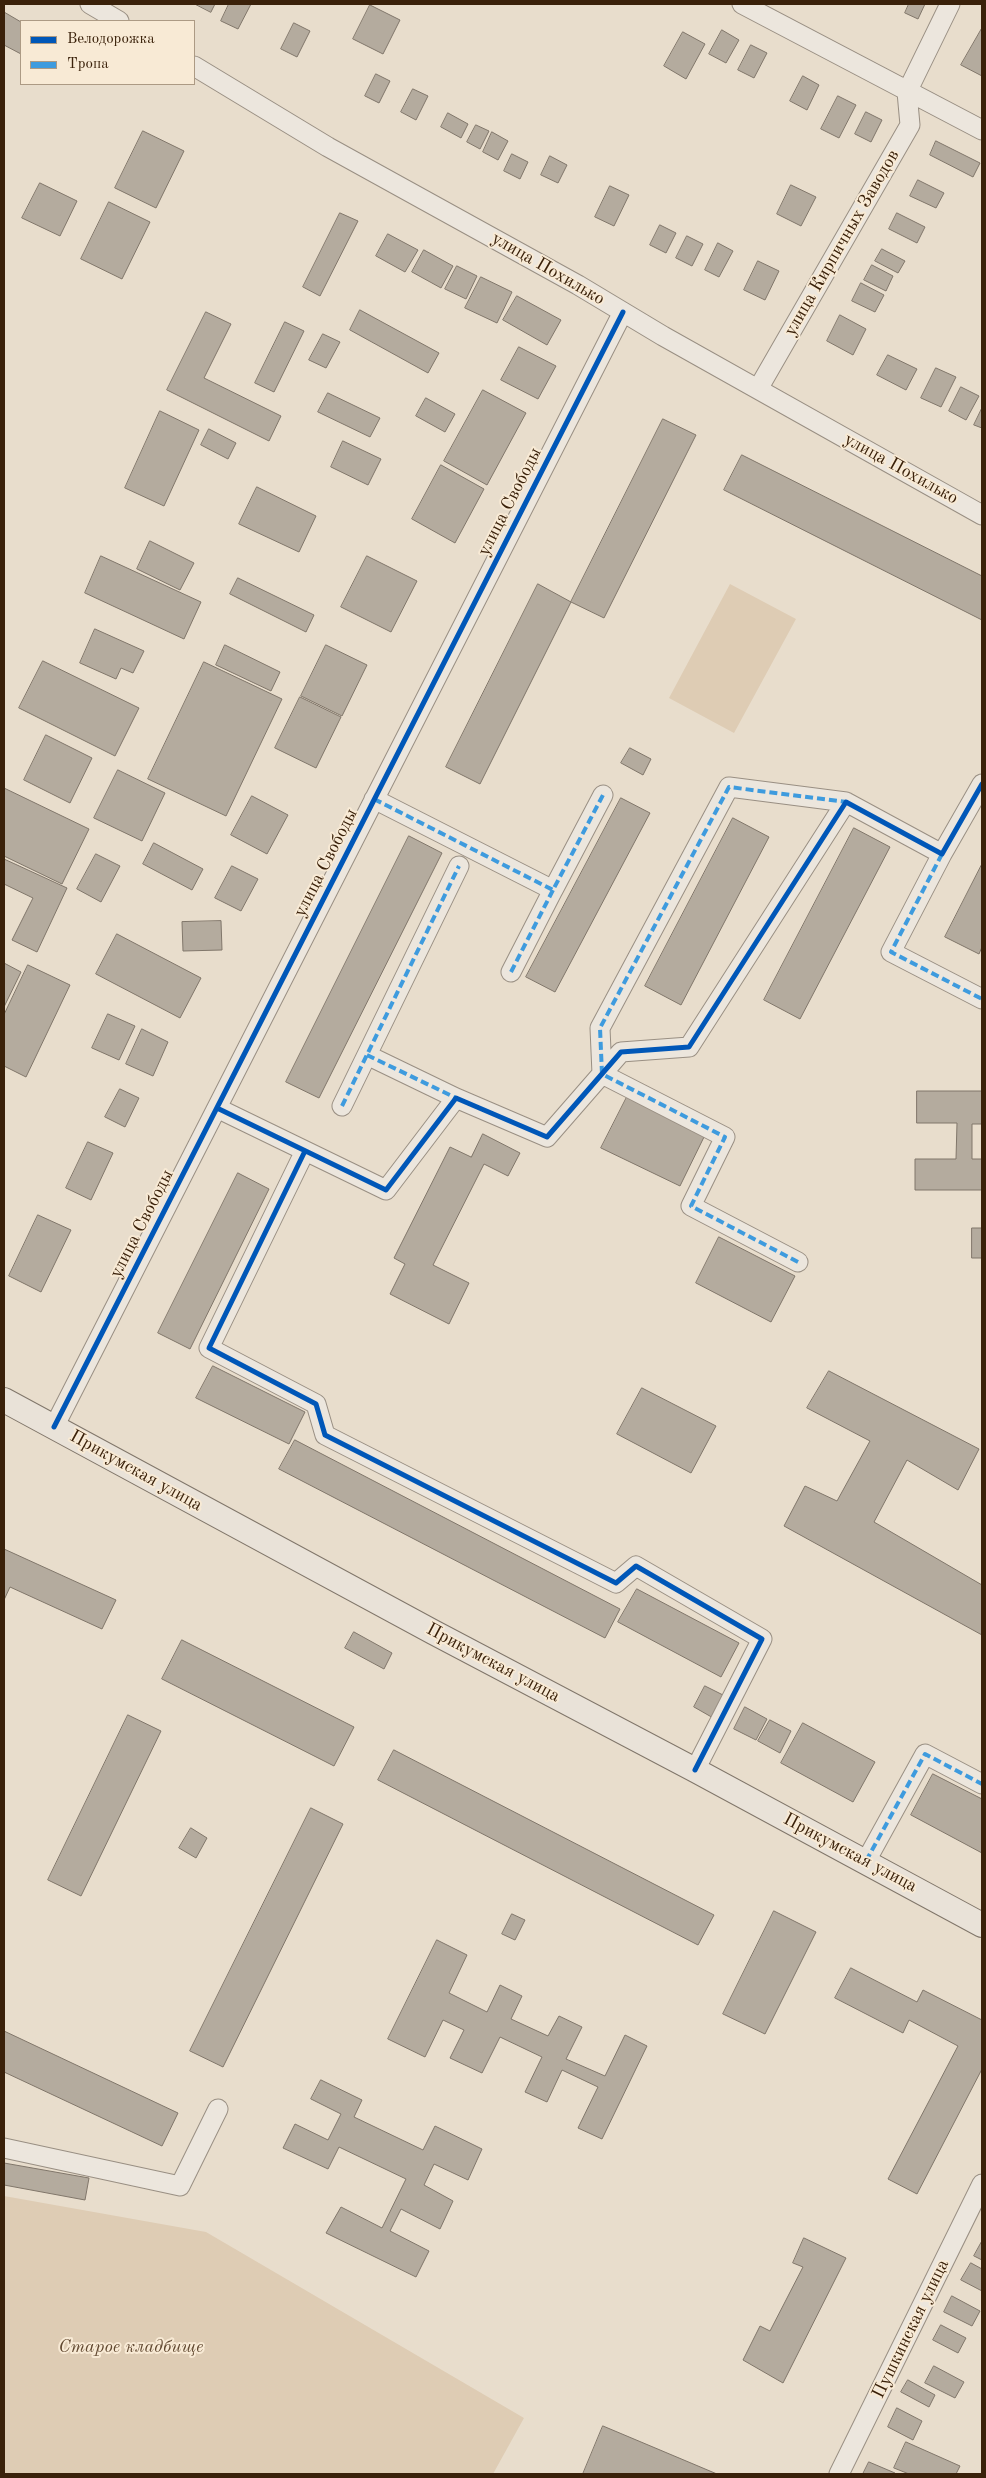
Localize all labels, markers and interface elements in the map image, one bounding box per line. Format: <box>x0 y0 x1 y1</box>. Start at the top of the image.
legend <box>20 20 195 85</box>
text: Велодорожка <box>67 32 155 47</box>
text: Тропа <box>67 57 109 72</box>
street label: улица Кирпичных Заводов <box>780 146 904 340</box>
street label: улица Похилько <box>487 228 609 310</box>
street label: улица Похилько <box>840 429 962 509</box>
street label: улица Свободы <box>473 444 547 560</box>
street label: улица Свободы <box>289 805 363 921</box>
street label: улица Свободы <box>105 1166 179 1282</box>
street label: Прикумская улица <box>66 1426 206 1516</box>
street label: Прикумская улица <box>422 1619 564 1707</box>
street label: Прикумская улица <box>779 1809 921 1897</box>
street label: Пушкинская улица <box>868 2256 954 2402</box>
park label: Старое кладбище <box>59 2336 203 2358</box>

